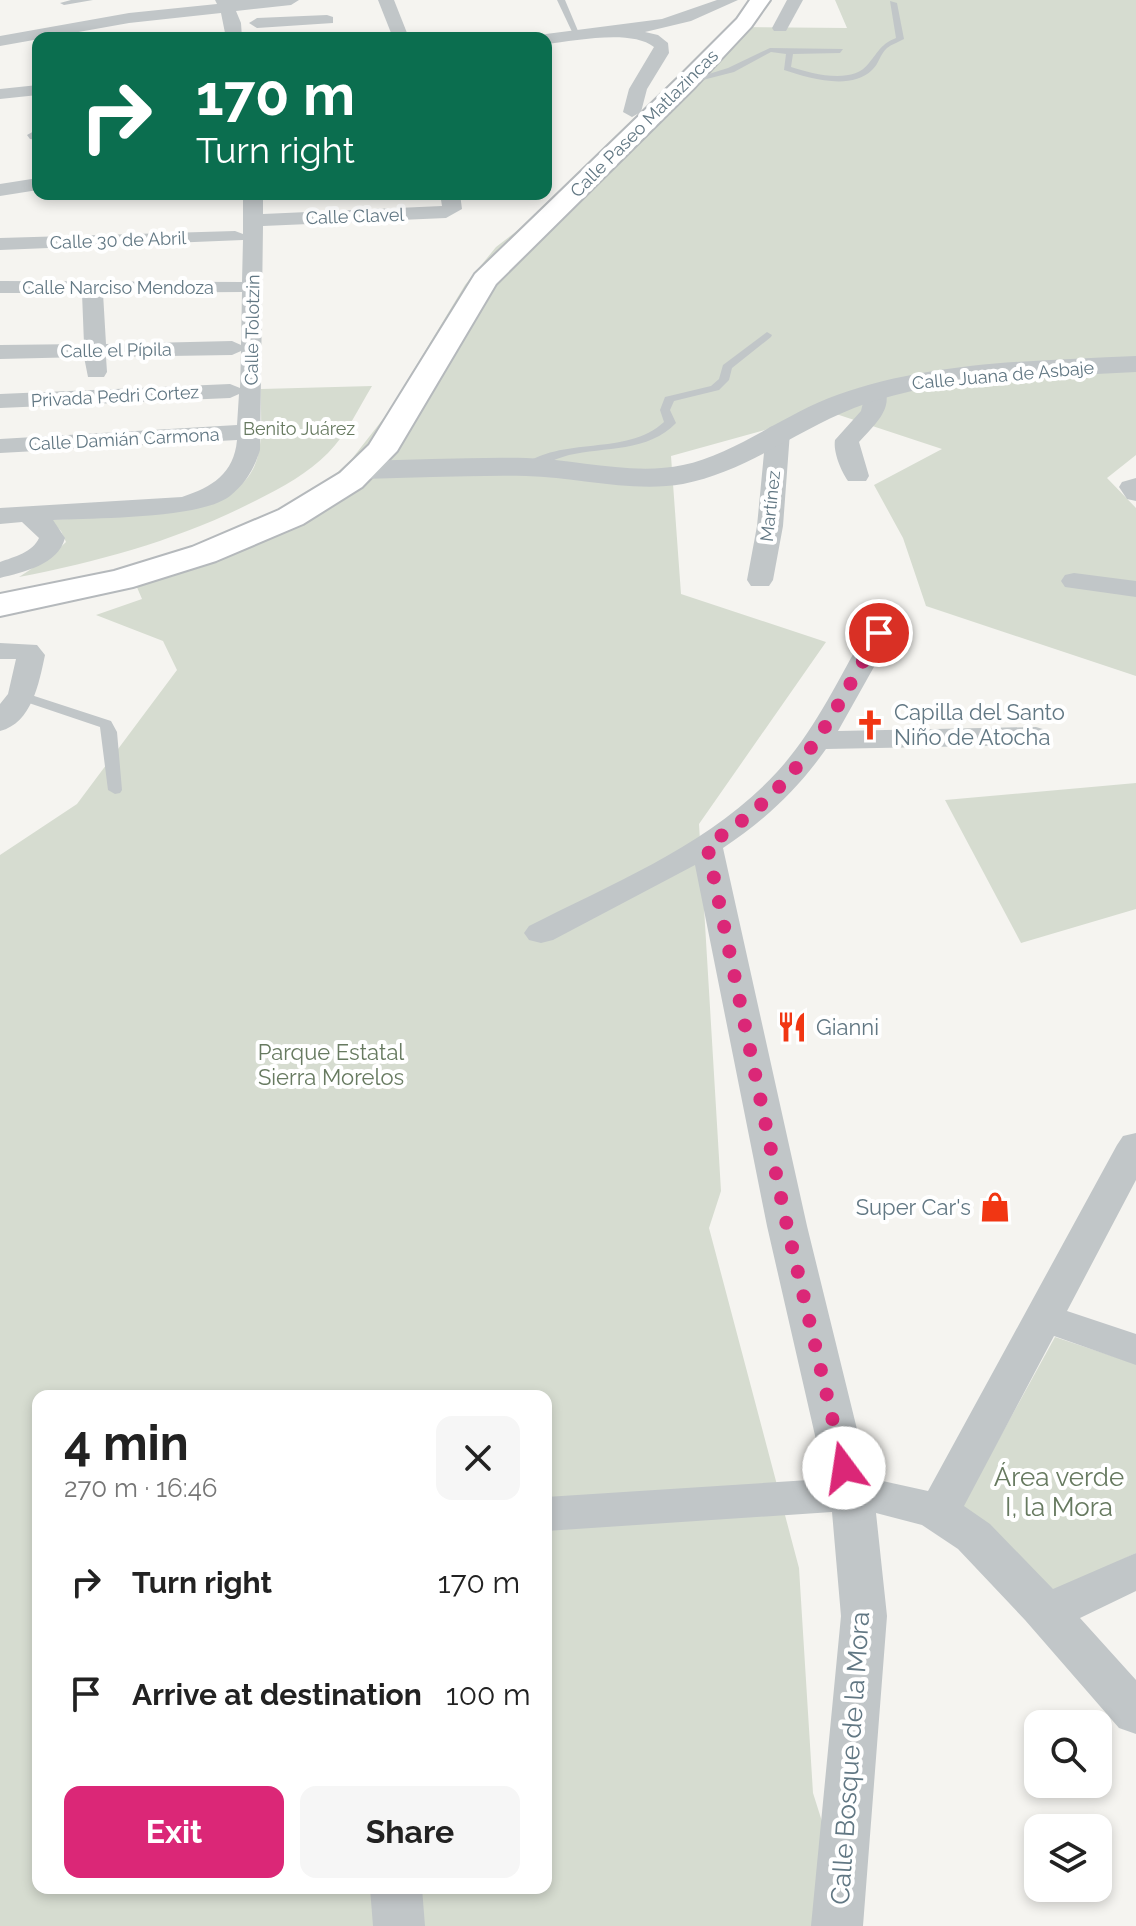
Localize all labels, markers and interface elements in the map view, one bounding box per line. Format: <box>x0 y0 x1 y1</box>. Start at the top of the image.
street label: Calle Paseo Matlazincas <box>566 45 722 201</box>
text: 170 m <box>196 62 355 128</box>
icon: right <box>64 64 168 168</box>
text: Turn right <box>196 129 355 171</box>
street label: Calle Clavel <box>305 204 405 228</box>
street label: Calle 30 de Abril <box>49 227 187 253</box>
street label: Calle Tolotzin <box>241 274 263 386</box>
street label: Calle Narciso Mendoza <box>22 277 214 298</box>
street label: Calle el Pípila <box>60 339 172 361</box>
street label: Calle Juana de Asbaje <box>911 357 1095 393</box>
street label: Privada Pedri Cortez <box>30 381 200 411</box>
park label: Benito Juárez <box>243 418 355 439</box>
street label: Calle Damián Carmona <box>28 424 220 454</box>
street label: Martínez <box>756 469 784 543</box>
pin <box>845 599 913 667</box>
icon: arrive <box>857 611 901 655</box>
place label: Capilla del Santo Niño de Atocha <box>894 699 1065 750</box>
church icon: Capilla del Santo Niño de Atocha <box>853 708 887 742</box>
restaurant icon: Gianni <box>775 1010 809 1044</box>
place label: Gianni <box>816 1014 879 1040</box>
park label: Parque Estatal Sierra Morelos <box>258 1039 404 1090</box>
shop icon: Super Car's <box>978 1190 1012 1224</box>
place label: Super Car's <box>856 1194 971 1220</box>
text: 4 min <box>64 1415 189 1471</box>
button: close <box>436 1416 520 1500</box>
position arrow <box>802 1426 886 1510</box>
park label: Área verde I, la Mora <box>994 1462 1124 1522</box>
text: 270 m · 16:46 <box>64 1473 218 1503</box>
icon: right <box>64 1560 108 1604</box>
text: Turn right <box>132 1565 272 1600</box>
text: 170 m <box>438 1565 520 1600</box>
street label: Calle Bosque de la Mora <box>825 1610 875 1906</box>
icon: arrive <box>64 1672 108 1716</box>
text: Arrive at destination <box>132 1677 422 1712</box>
text: 100 m <box>446 1677 531 1712</box>
map controls <box>1024 1710 1112 1902</box>
button: search <box>1024 1710 1112 1798</box>
button: Exit <box>64 1786 284 1878</box>
button: Share <box>300 1786 520 1878</box>
button: layers <box>1024 1814 1112 1902</box>

